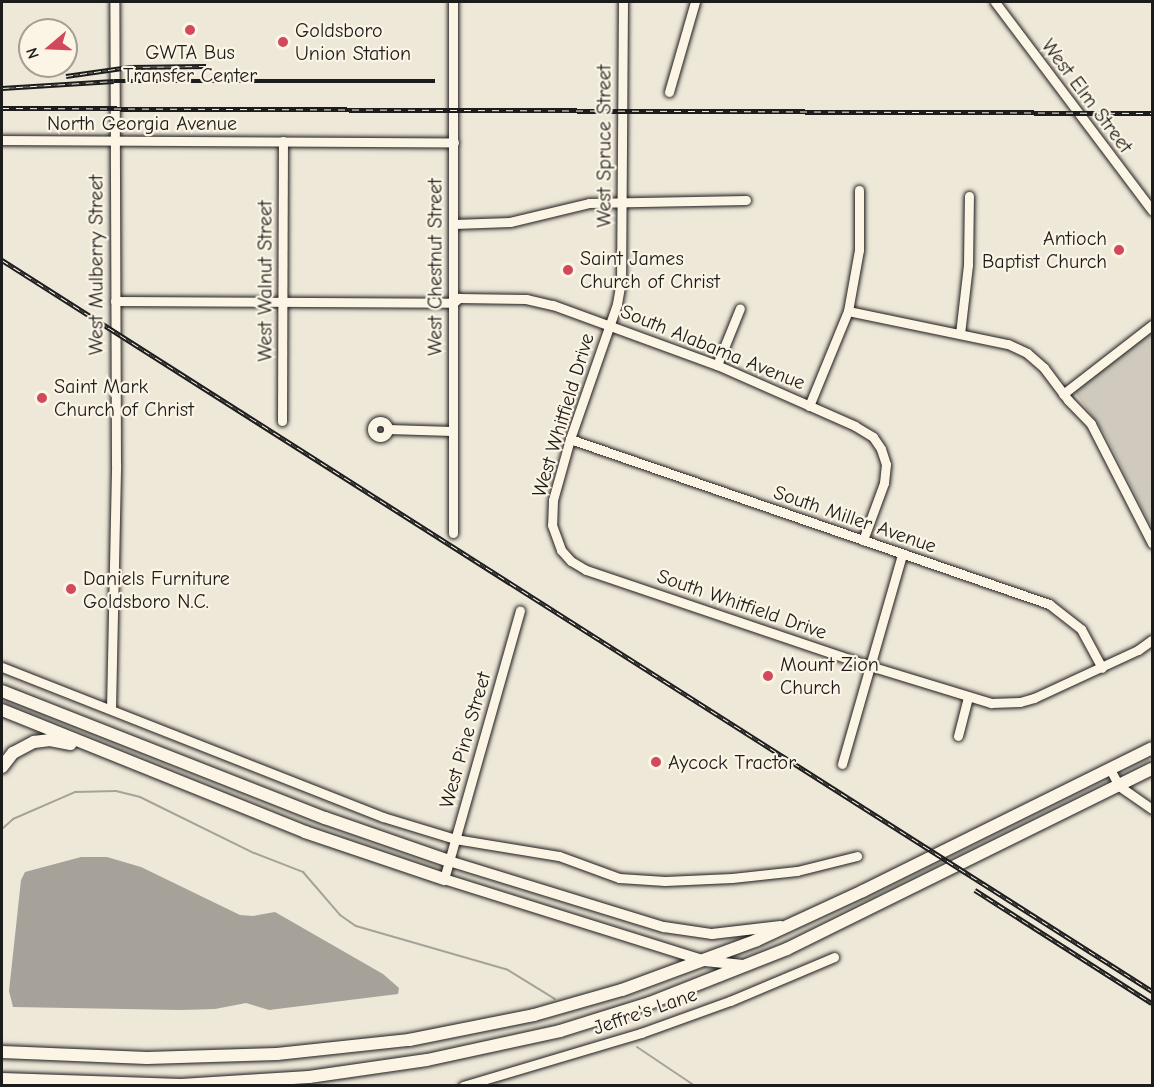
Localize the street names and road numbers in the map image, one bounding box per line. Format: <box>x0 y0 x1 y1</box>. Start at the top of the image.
street label: West Elm Street <box>1036 34 1138 158</box>
street label: West Spruce Street <box>592 65 616 227</box>
street label: North Georgia Avenue <box>47 111 237 135</box>
street label: West Mulberry Street <box>84 175 108 355</box>
street label: West Chestnut Street <box>423 178 447 356</box>
street label: West Walnut Street <box>253 200 277 362</box>
street label: South Alabama Avenue <box>617 299 809 395</box>
street label: West Whitfield Drive <box>527 330 599 500</box>
street label: South Miller Avenue <box>770 480 940 558</box>
street label: South Whitfield Drive <box>654 564 830 644</box>
street label: West Pine Street <box>434 669 496 811</box>
street label: Jeffre's Lane <box>590 982 700 1040</box>

